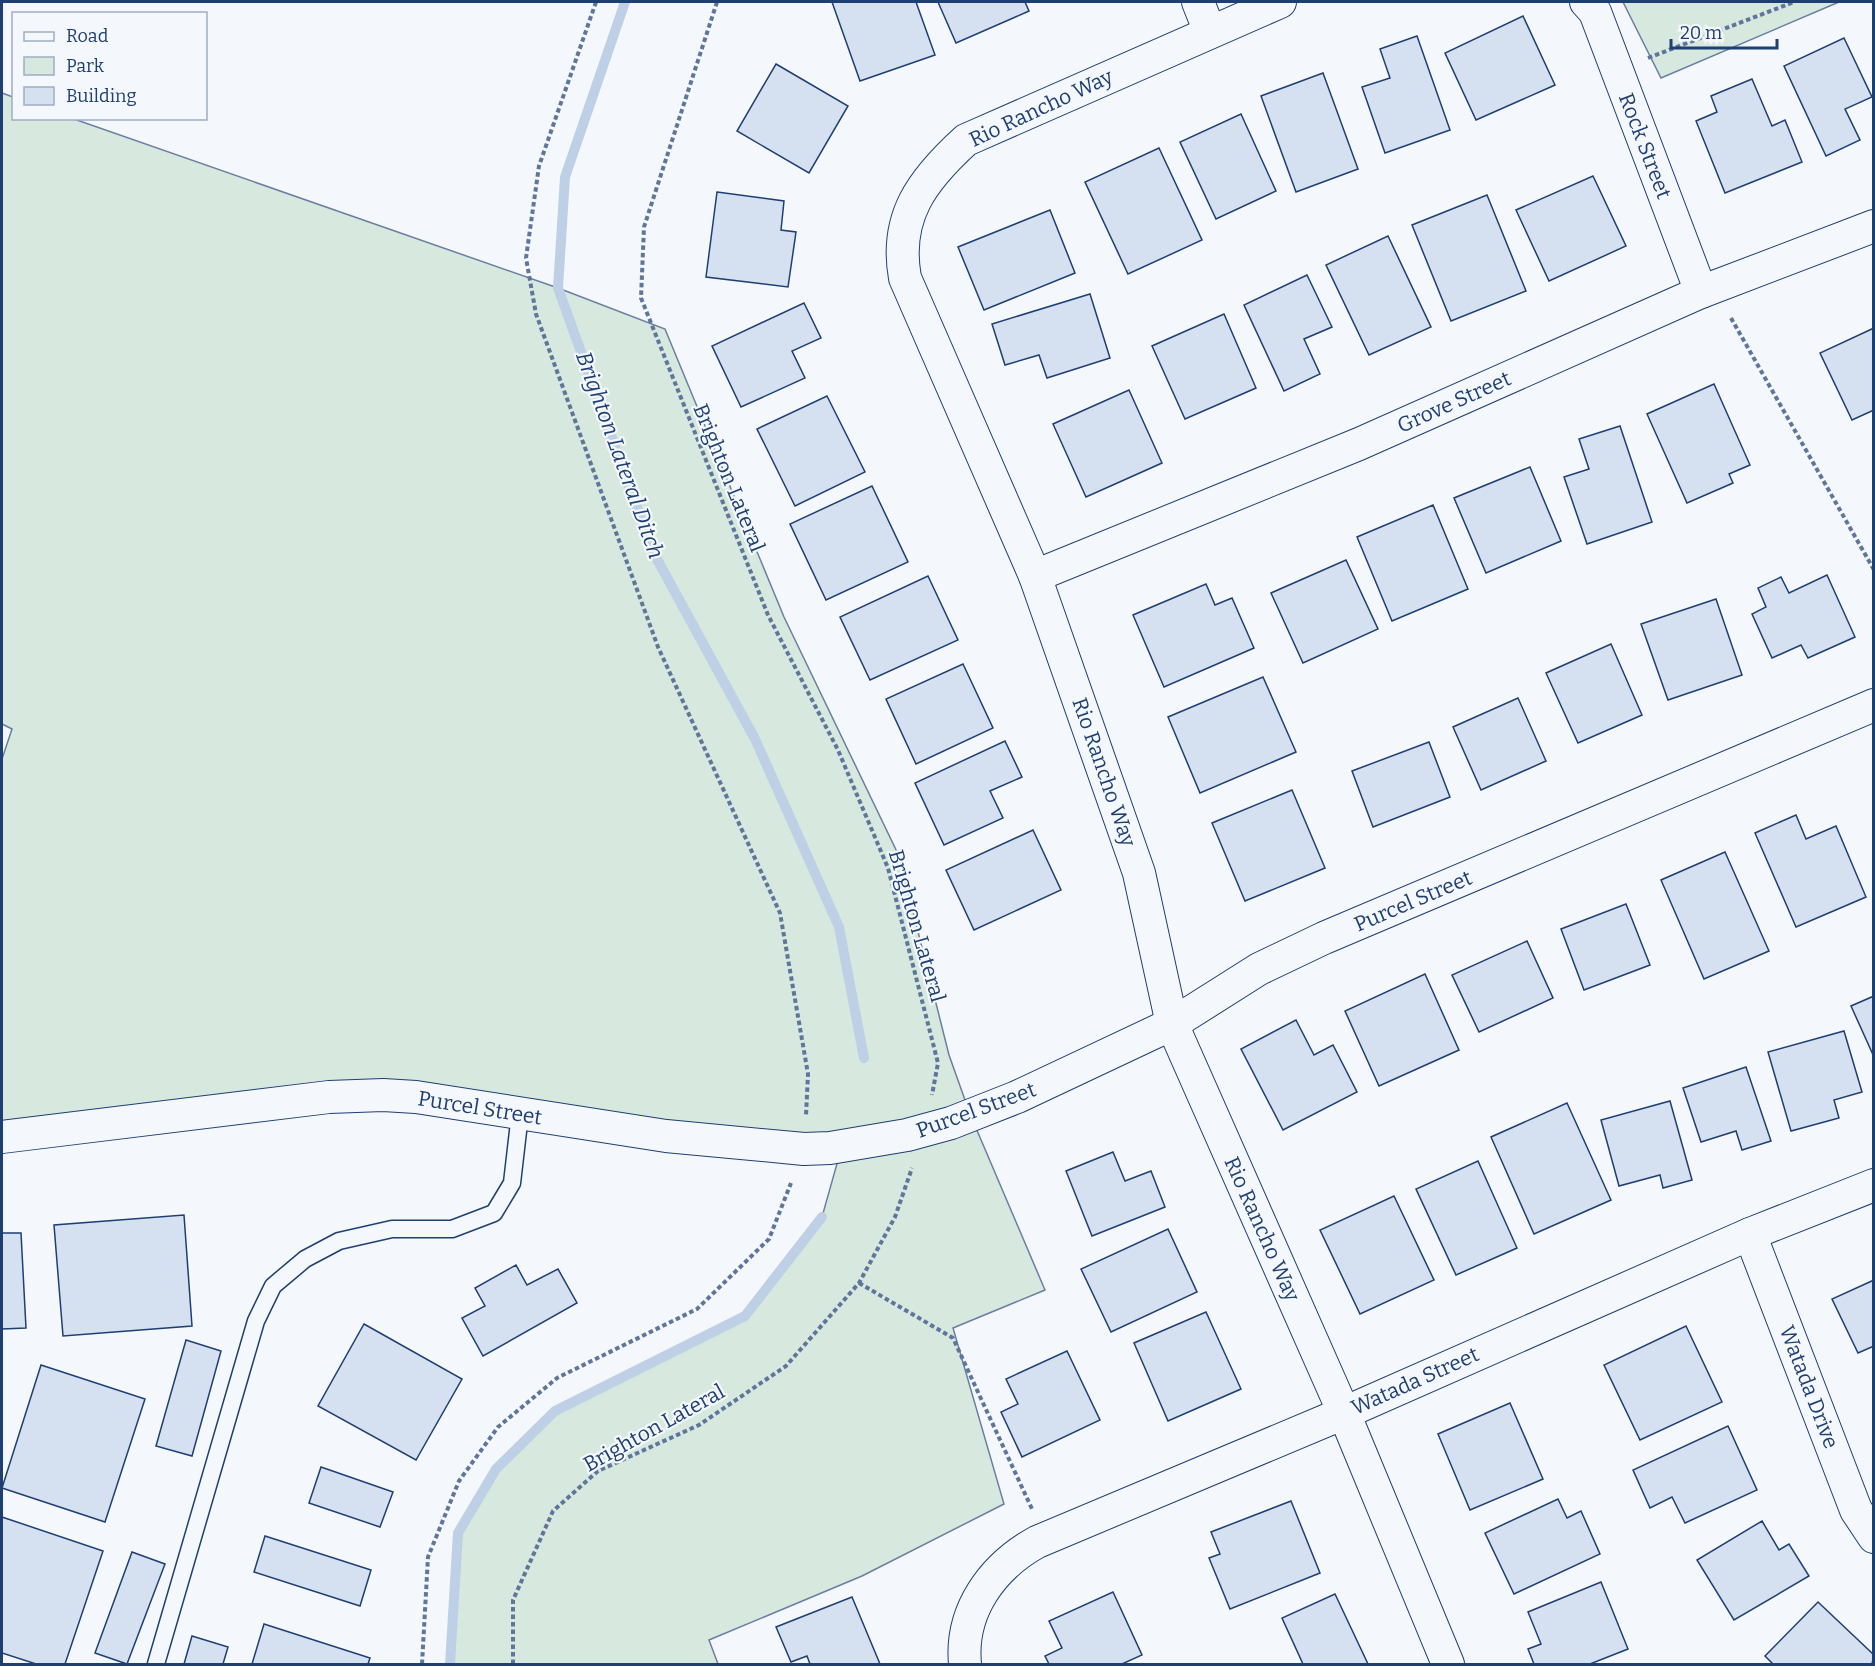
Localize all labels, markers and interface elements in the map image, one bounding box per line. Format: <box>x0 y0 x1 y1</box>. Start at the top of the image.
legend <box>12 12 207 120</box>
scale bar <box>1671 12 1778 50</box>
text: 20 m <box>1680 22 1722 44</box>
text: Road <box>66 25 109 47</box>
text: Park <box>66 55 105 77</box>
street label: Rio Rancho Way <box>965 63 1118 153</box>
text: Building <box>66 85 137 107</box>
street label: Rock Street <box>1613 89 1677 203</box>
water label: Brighton Lateral Ditch <box>570 348 670 562</box>
street label: Grove Street <box>1393 365 1515 439</box>
street label: Brighton Lateral <box>687 400 771 556</box>
street label: Rio Rancho Way <box>1066 694 1142 851</box>
street label: Brighton Lateral <box>883 847 951 1005</box>
street label: Purcel Street <box>1350 864 1476 937</box>
street label: Purcel Street <box>913 1076 1040 1144</box>
street label: Purcel Street <box>416 1085 544 1131</box>
street label: Rio Rancho Way <box>1218 1153 1306 1306</box>
street label: Watada Drive <box>1774 1322 1844 1452</box>
street label: Watada Street <box>1347 1341 1483 1421</box>
street label: Brighton Lateral <box>579 1378 729 1478</box>

